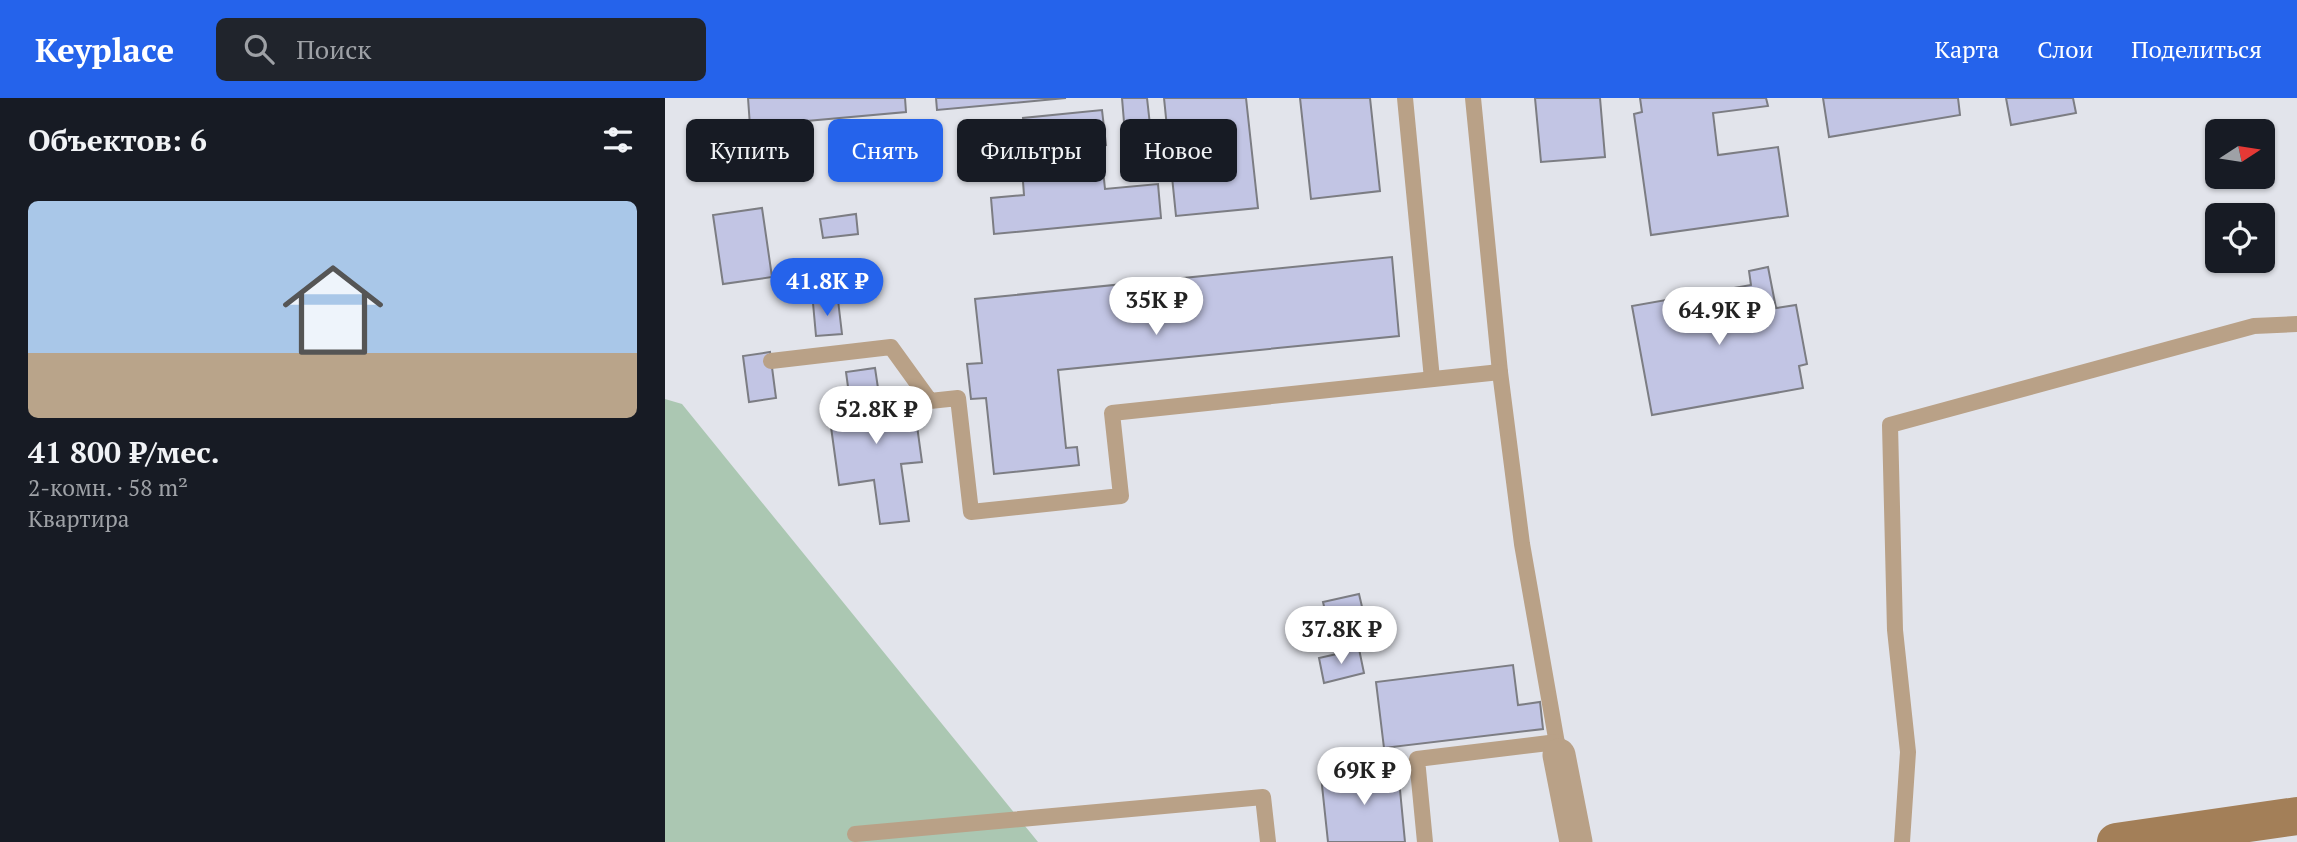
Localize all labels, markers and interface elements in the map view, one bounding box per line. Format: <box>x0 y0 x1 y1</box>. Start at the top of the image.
search box <box>216 18 706 81</box>
text: Keyplace <box>35 28 174 71</box>
icon: search <box>240 30 278 68</box>
text: Поиск <box>296 32 371 66</box>
text: Карта <box>1934 33 1999 65</box>
text: Слои <box>2037 33 2093 65</box>
text: Поделиться <box>2131 33 2262 65</box>
chip: Купить <box>686 119 814 182</box>
chip: Снять <box>828 119 943 182</box>
chip: Фильтры <box>957 119 1106 182</box>
chip: Новое <box>1120 119 1237 182</box>
north arrow <box>2205 119 2275 189</box>
map controls <box>2205 119 2275 273</box>
text: Объектов: 6 <box>28 120 207 160</box>
icon: filters <box>599 121 637 159</box>
button: locate <box>2205 203 2275 273</box>
icon: home <box>270 247 396 373</box>
pin: 41.8K ₽ <box>762 258 892 318</box>
text: 41.8K ₽ <box>786 265 868 296</box>
pin: 35K ₽ <box>1107 278 1205 337</box>
text: 35K ₽ <box>1125 284 1187 315</box>
pin: 64.9K ₽ <box>1654 288 1784 347</box>
text: 64.9K ₽ <box>1678 294 1760 325</box>
pin: 52.8K ₽ <box>811 386 941 446</box>
text: 52.8K ₽ <box>835 393 917 424</box>
text: 41 800 ₽/мес. <box>28 432 220 472</box>
text: 2-комн. · 58 m² <box>28 472 188 503</box>
text: Квартира <box>28 503 129 534</box>
pin: 37.8K ₽ <box>1276 606 1406 666</box>
text: 37.8K ₽ <box>1301 613 1381 644</box>
pin: 69K ₽ <box>1315 748 1413 807</box>
text: 69K ₽ <box>1333 754 1395 785</box>

